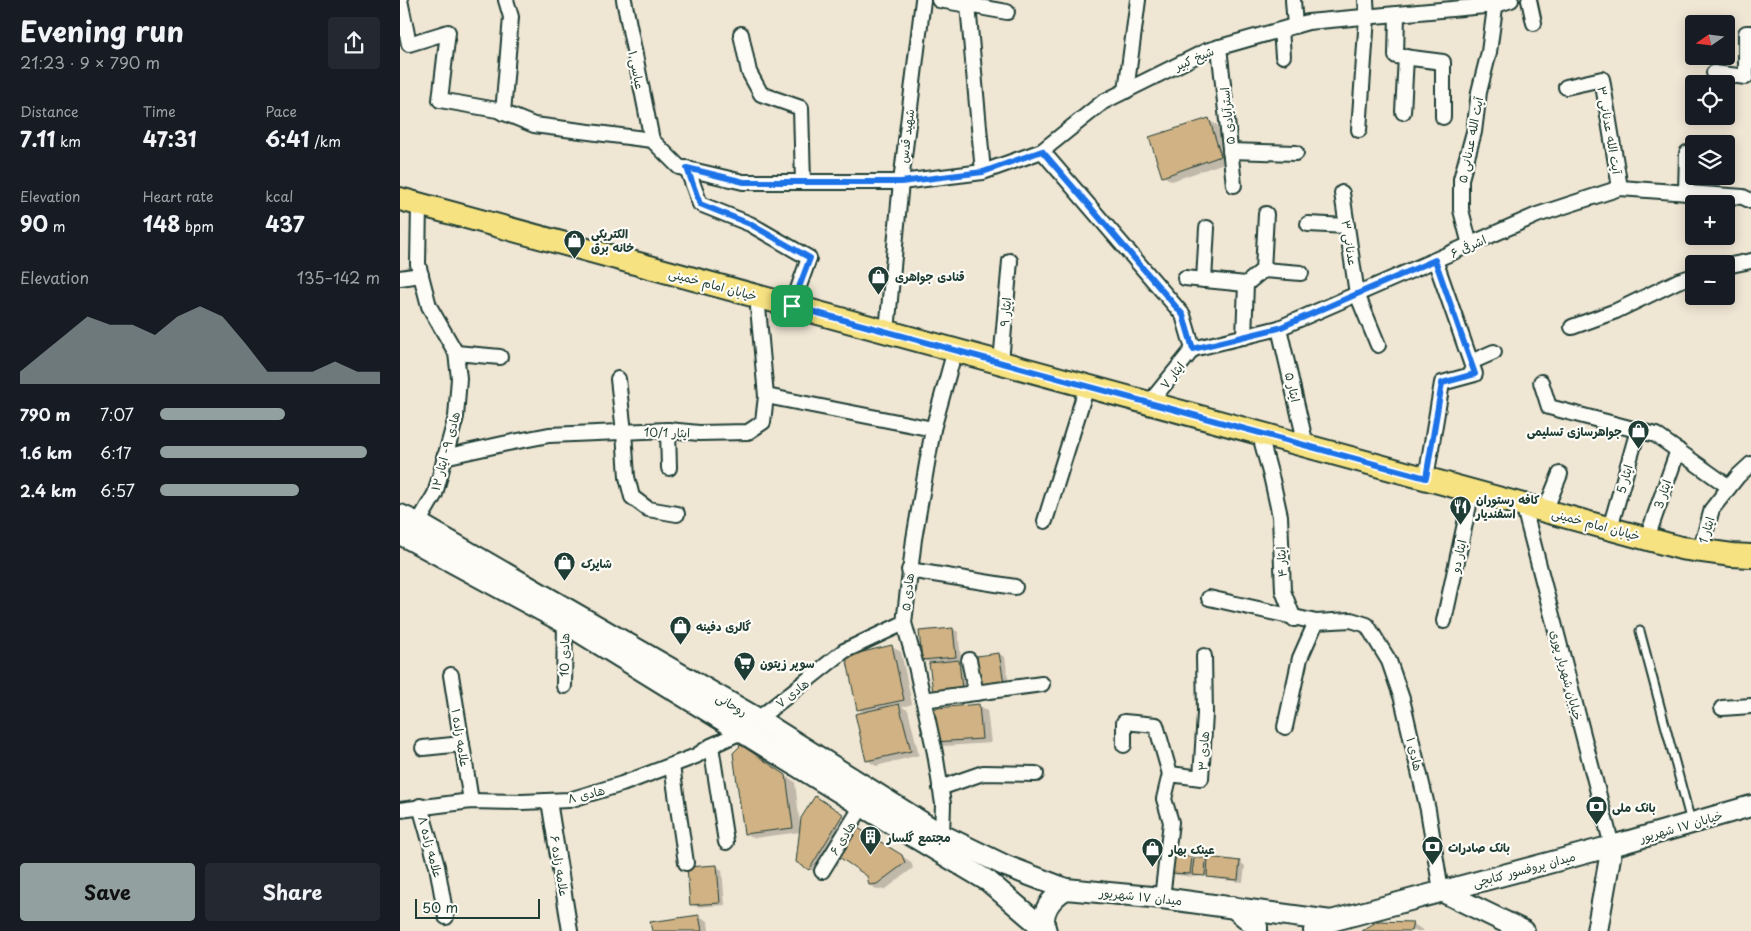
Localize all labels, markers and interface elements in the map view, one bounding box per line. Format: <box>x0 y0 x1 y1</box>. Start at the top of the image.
text: Evening run <box>20 9 184 52</box>
north arrow <box>1685 15 1735 65</box>
map controls <box>1685 15 1735 305</box>
button: share <box>328 17 380 69</box>
street label: شیخ کبیر <box>1170 41 1217 76</box>
street label: عباسی ۱ <box>624 49 650 91</box>
text: 21:23 · 9 × 790 m <box>20 50 160 74</box>
button: locate <box>1685 75 1735 125</box>
street label: آیت الله عدنانی ۳ <box>1593 85 1627 176</box>
street label: استرآبادی ۵ <box>1215 86 1239 146</box>
street label: آیت الله عدنانی ۵ <box>1453 94 1487 185</box>
text: Distance <box>20 101 79 122</box>
text: Time <box>143 101 176 122</box>
text: Pace <box>265 101 297 122</box>
street label: شهید قدس <box>894 108 918 164</box>
text: 7.11 <box>20 122 55 154</box>
text: 47:31 <box>143 122 197 154</box>
text: 6:41 <box>265 122 310 154</box>
text: km <box>55 131 81 152</box>
text: /km <box>310 131 341 152</box>
button: layers <box>1685 135 1735 185</box>
text: Elevation <box>20 186 80 207</box>
text: Heart rate <box>143 186 213 207</box>
text: kcal <box>265 186 293 207</box>
button: + <box>1685 195 1735 245</box>
text: 90 <box>20 207 48 239</box>
text: 148 <box>143 207 180 239</box>
text: 437 <box>265 207 305 239</box>
text: m <box>48 216 65 237</box>
text: bpm <box>180 216 214 237</box>
street label: عدنانی ۳ <box>1337 219 1363 267</box>
place label: الکتریکی خانه برق <box>591 224 634 256</box>
shop icon: الکتریکی خانه برق <box>563 228 587 259</box>
street label: اشرفی ۶ <box>1447 230 1489 262</box>
button: − <box>1685 255 1735 305</box>
street label: خیابان امام خمینی <box>667 264 759 305</box>
shop icon: قنادی جواهری <box>867 264 891 295</box>
text: Elevation <box>20 265 89 289</box>
text: 135–142 m <box>297 265 380 289</box>
place label: قنادی جواهری <box>895 267 965 285</box>
pin <box>771 285 813 327</box>
icon: arrive <box>778 292 806 320</box>
street label: ایثار ۹ <box>995 297 1015 327</box>
street label: ایثار ۷ <box>1155 358 1189 392</box>
street label: ایثار ۵ <box>1281 370 1305 404</box>
text: 790 m <box>20 402 70 426</box>
text: 7:07 <box>100 402 134 426</box>
street label: هادی ۹- ایثار ۱۲ <box>426 409 464 493</box>
shop icon: جواهرسازی تسلیمی <box>1626 419 1650 450</box>
place label: جواهرسازی تسلیمی <box>1527 422 1622 440</box>
street label: ایثار 10/1 <box>644 423 690 441</box>
text: 1.6 km <box>20 440 72 464</box>
text: 6:17 <box>100 440 132 464</box>
street label: ایثار 5 <box>1611 462 1637 496</box>
street label: ایثار 3 <box>1649 477 1675 511</box>
text: 2.4 km <box>20 478 76 502</box>
text: 6:57 <box>100 478 135 502</box>
place label: کافه رستوران اسفندیار <box>1475 490 1540 522</box>
restaurant icon: کافه رستوران اسفندیار <box>1448 494 1472 525</box>
street label: خیابان امام خمینی <box>1550 504 1642 545</box>
street label: ایثار 1 <box>1693 514 1719 546</box>
street label: ایثار دو <box>1445 538 1471 575</box>
street label: ایثار ۴ <box>1271 546 1291 578</box>
shop icon: شاپرک <box>553 551 577 582</box>
place label: شاپرک <box>581 554 612 572</box>
street label: هادی ۵ <box>896 572 918 612</box>
shop icon: گالری دفینه <box>668 614 692 645</box>
place label: گالری دفینه <box>696 617 752 635</box>
street label: خیابان شهریار پوری <box>1546 628 1588 722</box>
street label: هادی 10 <box>555 633 573 677</box>
supermarket icon: سوپر زیتون <box>732 651 756 682</box>
place label: سوپر زیتون <box>760 654 815 672</box>
street label: هادی ۷ <box>771 674 813 712</box>
street label: روحانی <box>713 688 751 720</box>
street label: علامه زاده ۱ <box>447 707 475 769</box>
street label: هادی ۳ <box>1193 730 1213 771</box>
street label: هادی ۱ <box>1402 735 1428 773</box>
street label: هادی ۸ <box>565 781 607 807</box>
bank icon: بانک ملی <box>1584 795 1608 826</box>
place label: بانک ملی <box>1612 798 1656 816</box>
street label: خیابان ۱۷ شهریور <box>1637 806 1724 847</box>
street label: علامه زاده ۸ <box>414 814 448 880</box>
street label: هادی ۶ <box>825 817 860 858</box>
building icon: مجتمع گلسار <box>859 825 883 856</box>
place label: مجتمع گلسار <box>886 828 951 847</box>
street label: علامه زاده ۶ <box>546 834 574 898</box>
bank icon: بانک صادرات <box>1420 835 1444 866</box>
shop icon: عینک بهار <box>1141 837 1165 868</box>
place label: بانک صادرات <box>1448 838 1510 856</box>
place label: عینک بهار <box>1168 840 1215 858</box>
street label: میدان پروفسور کتابچی <box>1471 847 1577 891</box>
button: Save <box>20 863 195 921</box>
button: Share <box>205 863 380 921</box>
street label: میدان ۱۷ شهریور <box>1098 883 1183 909</box>
scale bar <box>415 896 540 919</box>
text: 50 m <box>422 897 458 918</box>

